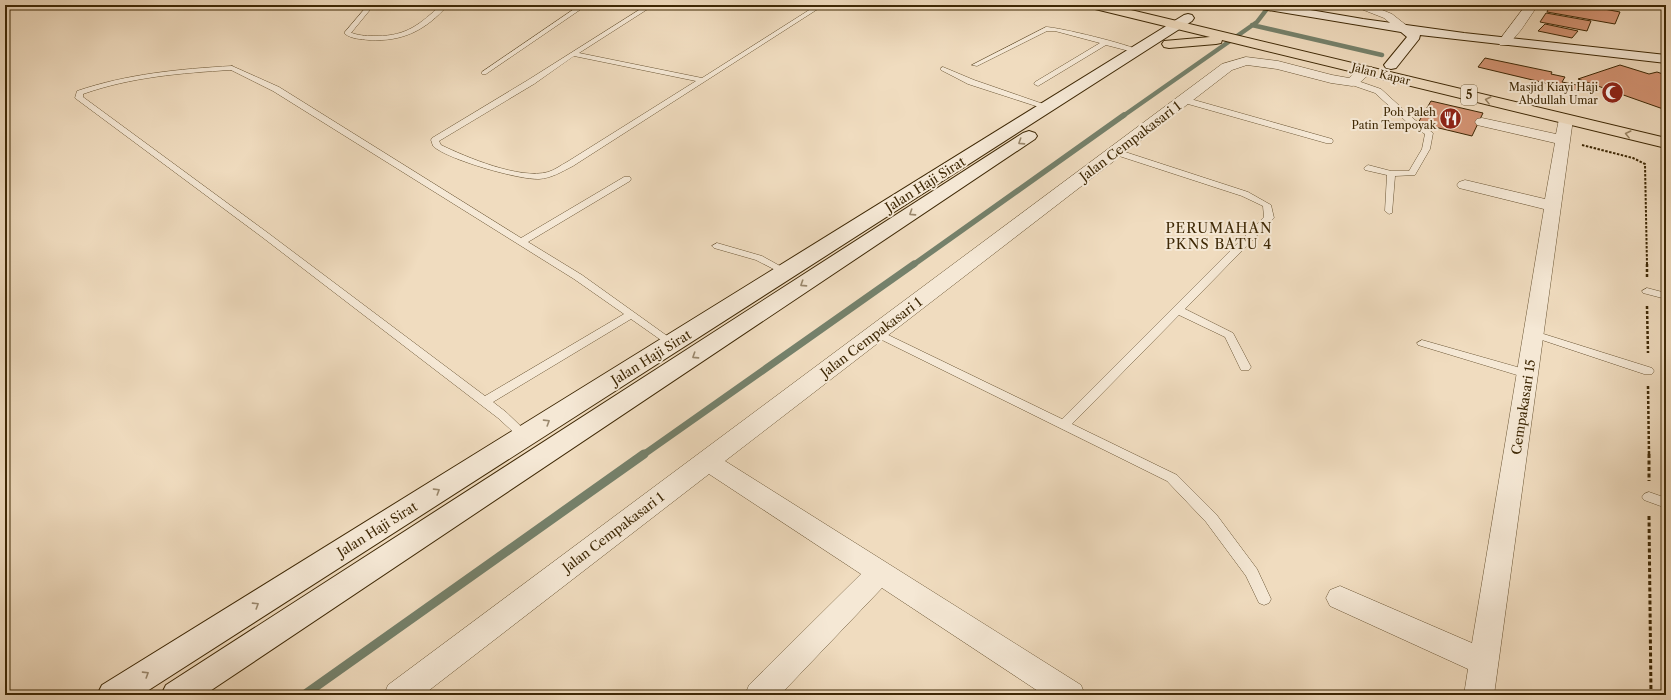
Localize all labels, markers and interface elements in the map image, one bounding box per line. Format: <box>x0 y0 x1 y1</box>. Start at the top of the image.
street label: Jalan Kapar <box>1348 59 1412 88</box>
place label: Masjid Kiayi Haji Abdullah Umar <box>1509 80 1599 107</box>
mosque icon: Masjid Kiayi Haji Abdullah Umar <box>1600 80 1626 106</box>
road number: 5 <box>1461 85 1477 105</box>
one-way arrow <box>1485 96 1491 104</box>
street label: Jalan Cempakasari 1 <box>1075 97 1184 186</box>
place label: Poh Paleh Patin Tempoyak <box>1352 105 1437 132</box>
restaurant icon: Poh Paleh Patin Tempoyak <box>1438 105 1464 131</box>
one-way arrow <box>1625 130 1632 139</box>
one-way arrow <box>1018 137 1025 145</box>
street label: Jalan Haji Sirat <box>880 153 968 216</box>
one-way arrow <box>909 208 916 216</box>
district label: PERUMAHAN PKNS BATU 4 <box>1165 219 1273 253</box>
one-way arrow <box>800 279 807 287</box>
street label: Jalan Cempakasari 1 <box>816 293 925 382</box>
street label: Jalan Haji Sirat <box>606 326 694 389</box>
one-way arrow <box>692 351 699 358</box>
street label: Cempakasari 15 <box>1508 358 1538 456</box>
one-way arrow <box>543 419 550 426</box>
one-way arrow <box>433 488 440 496</box>
street label: Jalan Cempakasari 1 <box>558 488 667 577</box>
street label: Jalan Haji Sirat <box>332 498 420 561</box>
one-way arrow <box>252 602 259 610</box>
one-way arrow <box>142 671 149 679</box>

